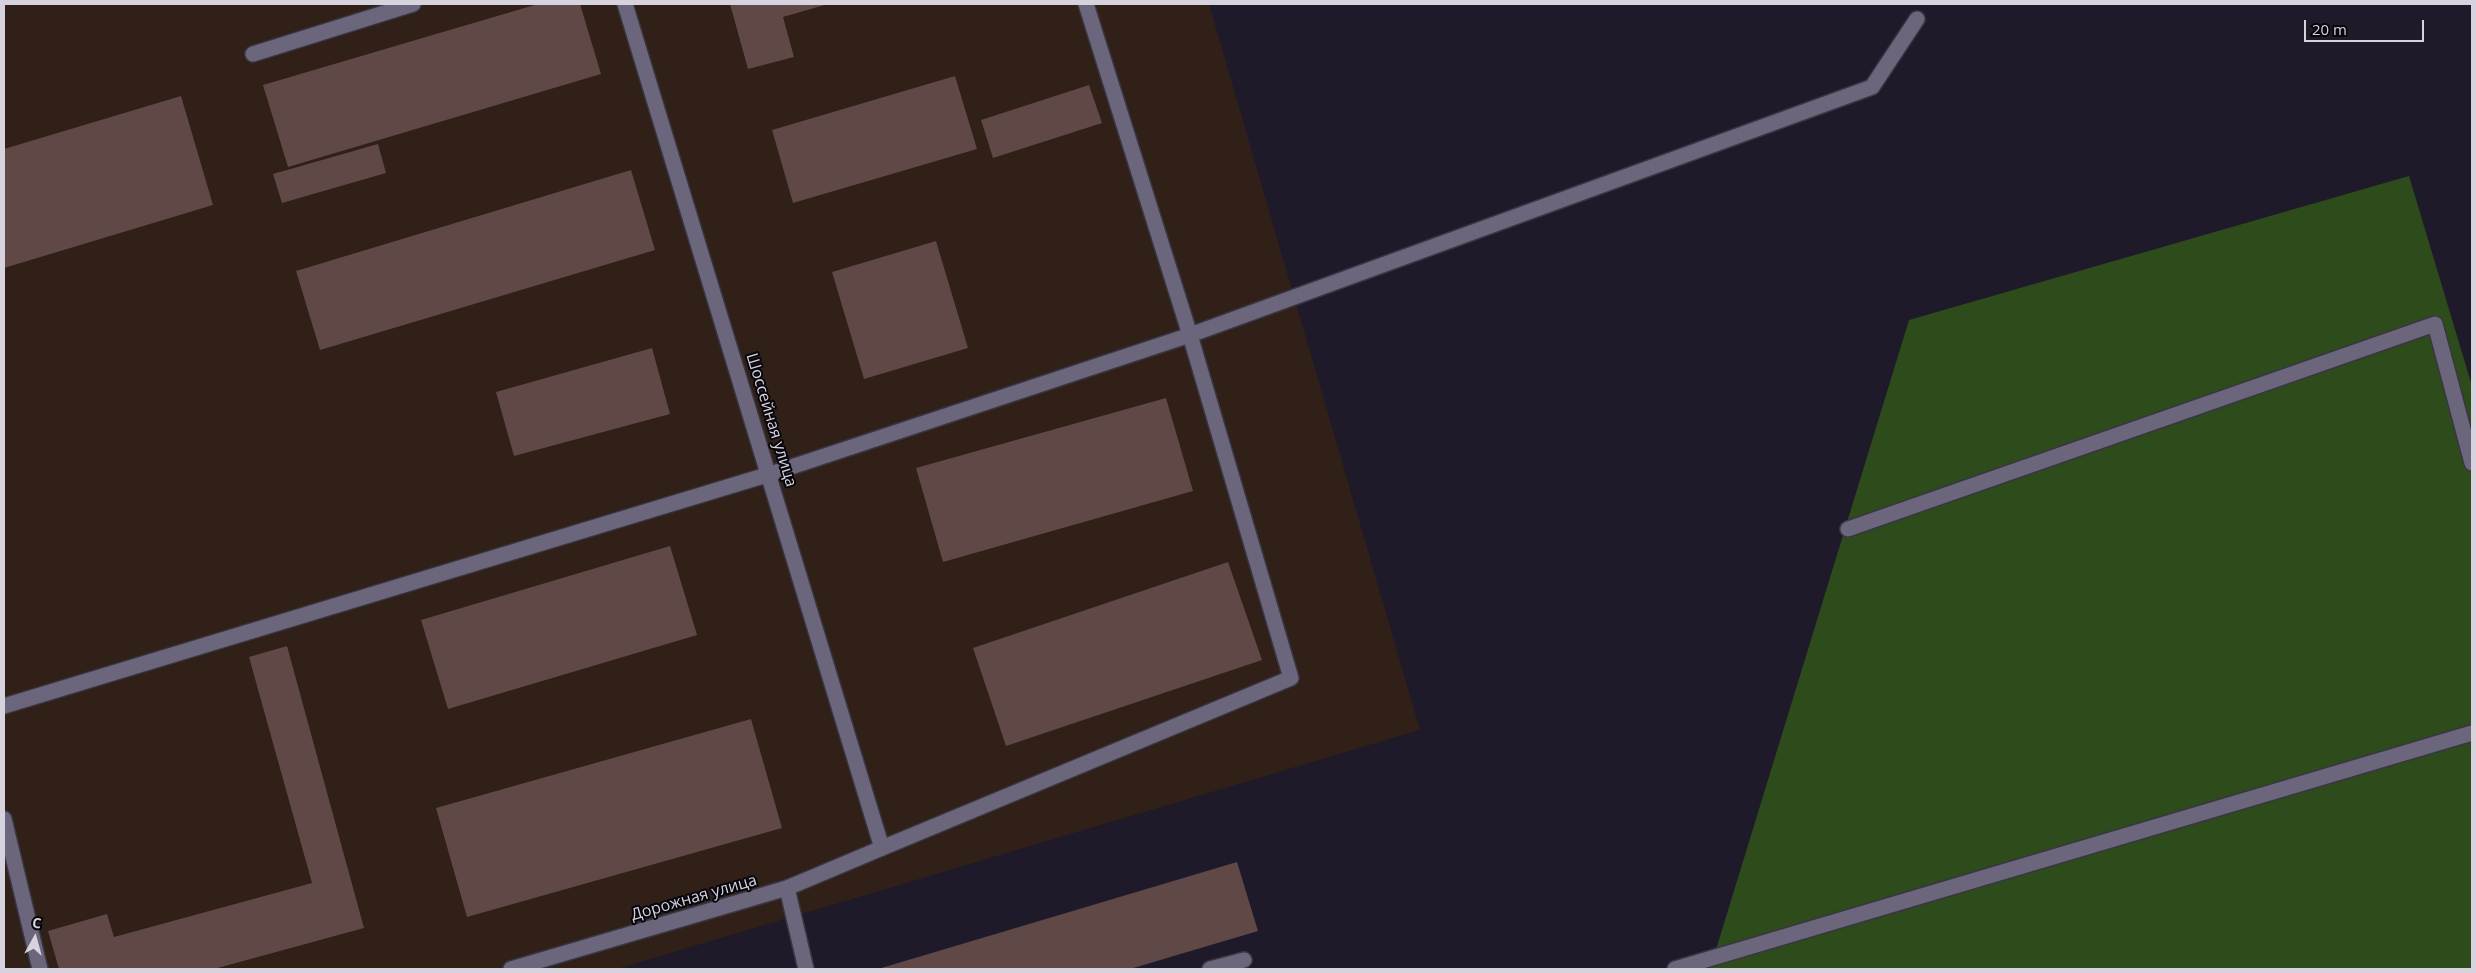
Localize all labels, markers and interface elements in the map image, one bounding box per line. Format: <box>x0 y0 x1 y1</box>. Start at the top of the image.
scale bar <box>2306 10 2426 42</box>
text: 20 m <box>2312 19 2347 39</box>
street label: Шоссейная улица <box>742 351 800 489</box>
street label: Дорожная улица <box>629 871 759 925</box>
north arrow <box>10 913 60 963</box>
text: С <box>31 913 42 933</box>

